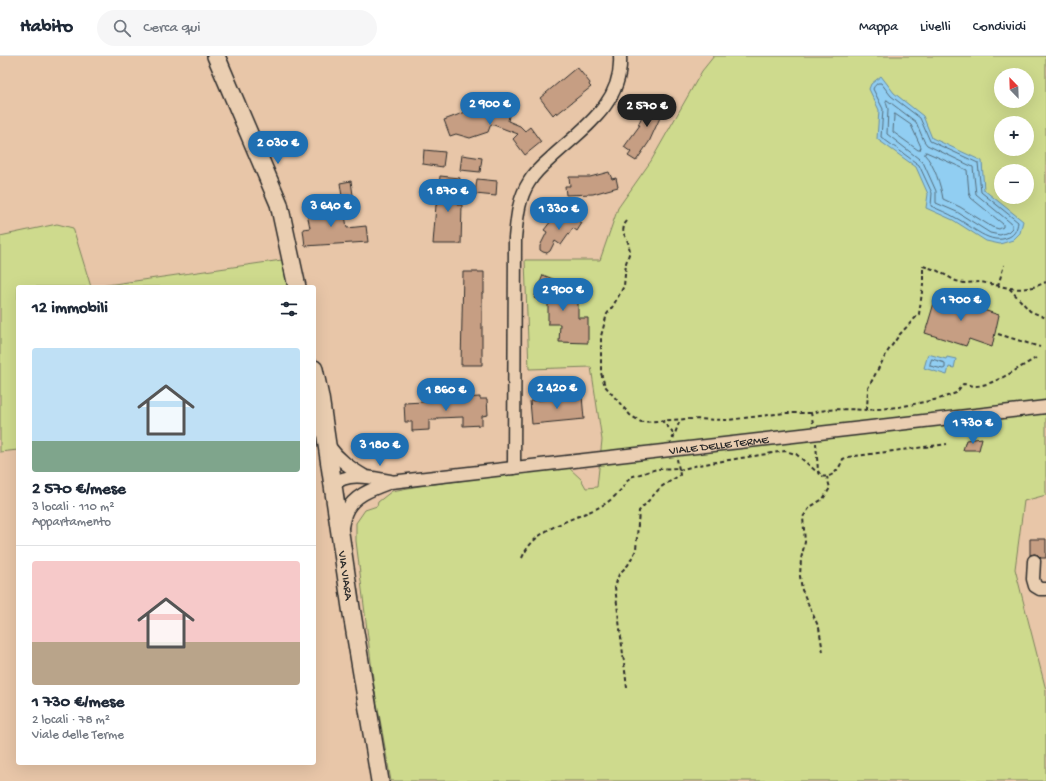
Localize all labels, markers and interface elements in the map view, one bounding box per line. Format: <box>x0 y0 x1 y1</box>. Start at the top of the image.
search box <box>97 10 377 46</box>
text: Habito <box>20 16 73 39</box>
icon: search <box>111 17 133 39</box>
text: Cerca qui <box>143 19 201 37</box>
text: Mappa <box>859 19 898 36</box>
text: Livelli <box>920 19 951 36</box>
text: Condividi <box>973 19 1026 36</box>
north arrow <box>994 68 1034 108</box>
map controls <box>994 68 1034 204</box>
pin: 2 900 € <box>453 92 527 126</box>
pin: 2 570 € <box>610 94 684 128</box>
text: 2 900 € <box>469 97 511 112</box>
text: 2 570 € <box>626 99 668 114</box>
button: + <box>994 116 1034 156</box>
pin: 2 030 € <box>241 131 315 165</box>
text: 2 030 € <box>257 136 299 151</box>
button: − <box>994 164 1034 204</box>
pin: 1 870 € <box>411 179 485 213</box>
text: 1 870 € <box>428 184 468 199</box>
pin: 3 640 € <box>294 194 368 228</box>
pin: 1 330 € <box>522 197 596 231</box>
text: 3 640 € <box>311 199 351 214</box>
text: 1 330 € <box>539 202 579 217</box>
pin: 2 900 € <box>526 278 600 312</box>
text: 2 900 € <box>542 283 584 298</box>
pin: 1 700 € <box>924 288 998 322</box>
text: 1 700 € <box>941 293 981 308</box>
icon: filters <box>278 298 300 320</box>
text: 12 immobili <box>32 299 108 319</box>
icon: home <box>130 374 202 446</box>
pin: 2 420 € <box>520 376 594 410</box>
pin: 1 860 € <box>409 378 483 412</box>
text: 2 420 € <box>537 381 577 396</box>
text: 1 860 € <box>426 383 466 398</box>
pin: 1 730 € <box>936 411 1010 445</box>
text: 1 730 € <box>953 416 993 431</box>
pin: 3 180 € <box>343 433 417 467</box>
street label: VIALE DELLE TERME <box>667 434 770 459</box>
text: 3 180 € <box>360 438 400 453</box>
text: 2 570 €/mese <box>32 480 126 500</box>
text: 3 locali · 110 m² <box>32 500 114 515</box>
text: Appartamento <box>32 515 111 530</box>
street label: VIA VIARA <box>334 549 355 602</box>
icon: home <box>130 587 202 659</box>
text: 1 730 €/mese <box>32 693 124 713</box>
text: 2 locali · 78 m² <box>32 713 110 728</box>
text: Viale delle Terme <box>32 728 124 743</box>

